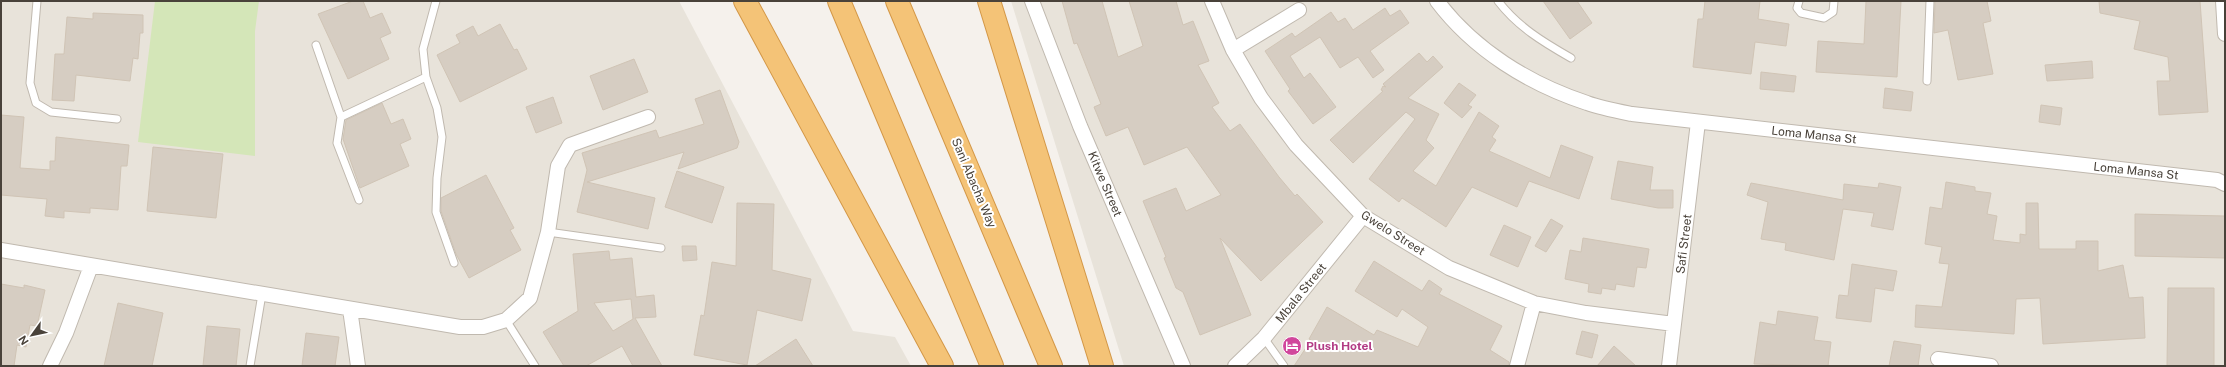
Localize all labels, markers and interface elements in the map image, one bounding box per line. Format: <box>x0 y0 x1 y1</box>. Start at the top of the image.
street label: Loma Mansa St <box>1771 124 1858 146</box>
street label: Sani Abacha Way <box>949 136 999 230</box>
street label: Kitwe Street <box>1085 149 1125 219</box>
street label: Loma Mansa St <box>2093 160 2180 182</box>
street label: Gwelo Street <box>1358 208 1428 258</box>
street label: Safi Street <box>1673 213 1695 275</box>
street label: Mbala Street <box>1273 260 1329 326</box>
north arrow <box>12 315 52 355</box>
text: N <box>16 334 31 347</box>
hotel icon: Plush Hotel <box>1281 335 1303 357</box>
place label: Plush Hotel <box>1306 339 1372 353</box>

